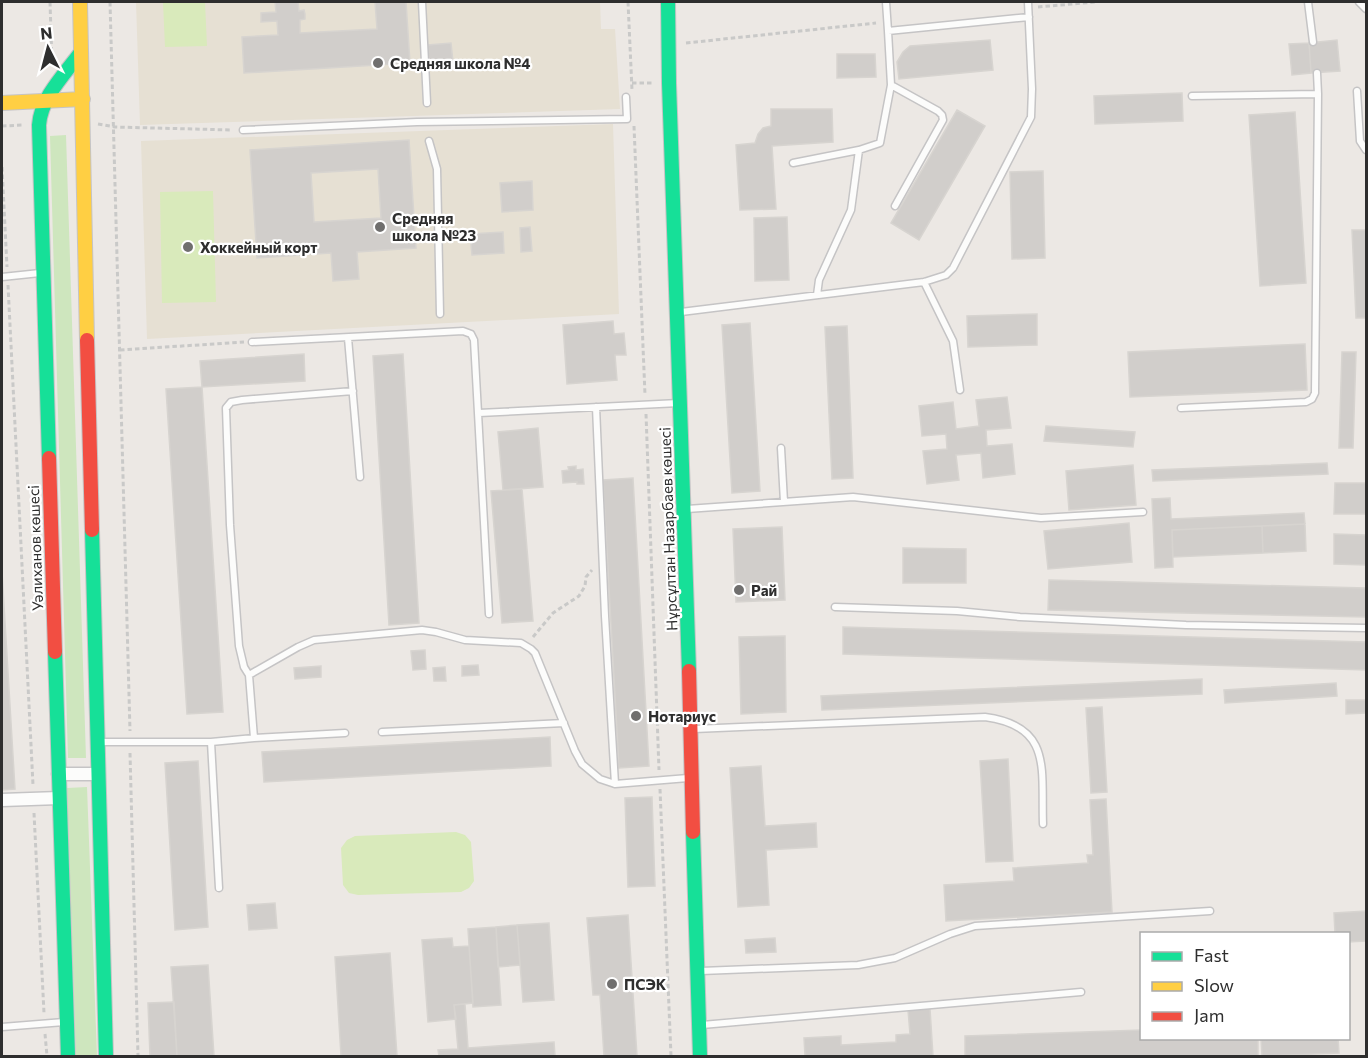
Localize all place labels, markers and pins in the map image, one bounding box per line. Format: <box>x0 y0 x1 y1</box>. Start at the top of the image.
place label: Средняя школа №4 <box>390 54 531 72</box>
marker: Средняя школа №4 <box>371 56 385 70</box>
place label: Средняя школа №23 <box>392 209 477 244</box>
marker: Средняя школа №23 <box>373 220 387 234</box>
place label: Хоккейный корт <box>200 238 318 256</box>
marker: Хоккейный корт <box>181 240 195 254</box>
place label: Рай <box>751 581 777 599</box>
marker: Рай <box>732 583 746 597</box>
place label: Нотариус <box>648 707 716 725</box>
marker: Нотариус <box>629 709 643 723</box>
place label: ПСЭК <box>624 975 667 993</box>
marker: ПСЭК <box>605 977 619 991</box>

